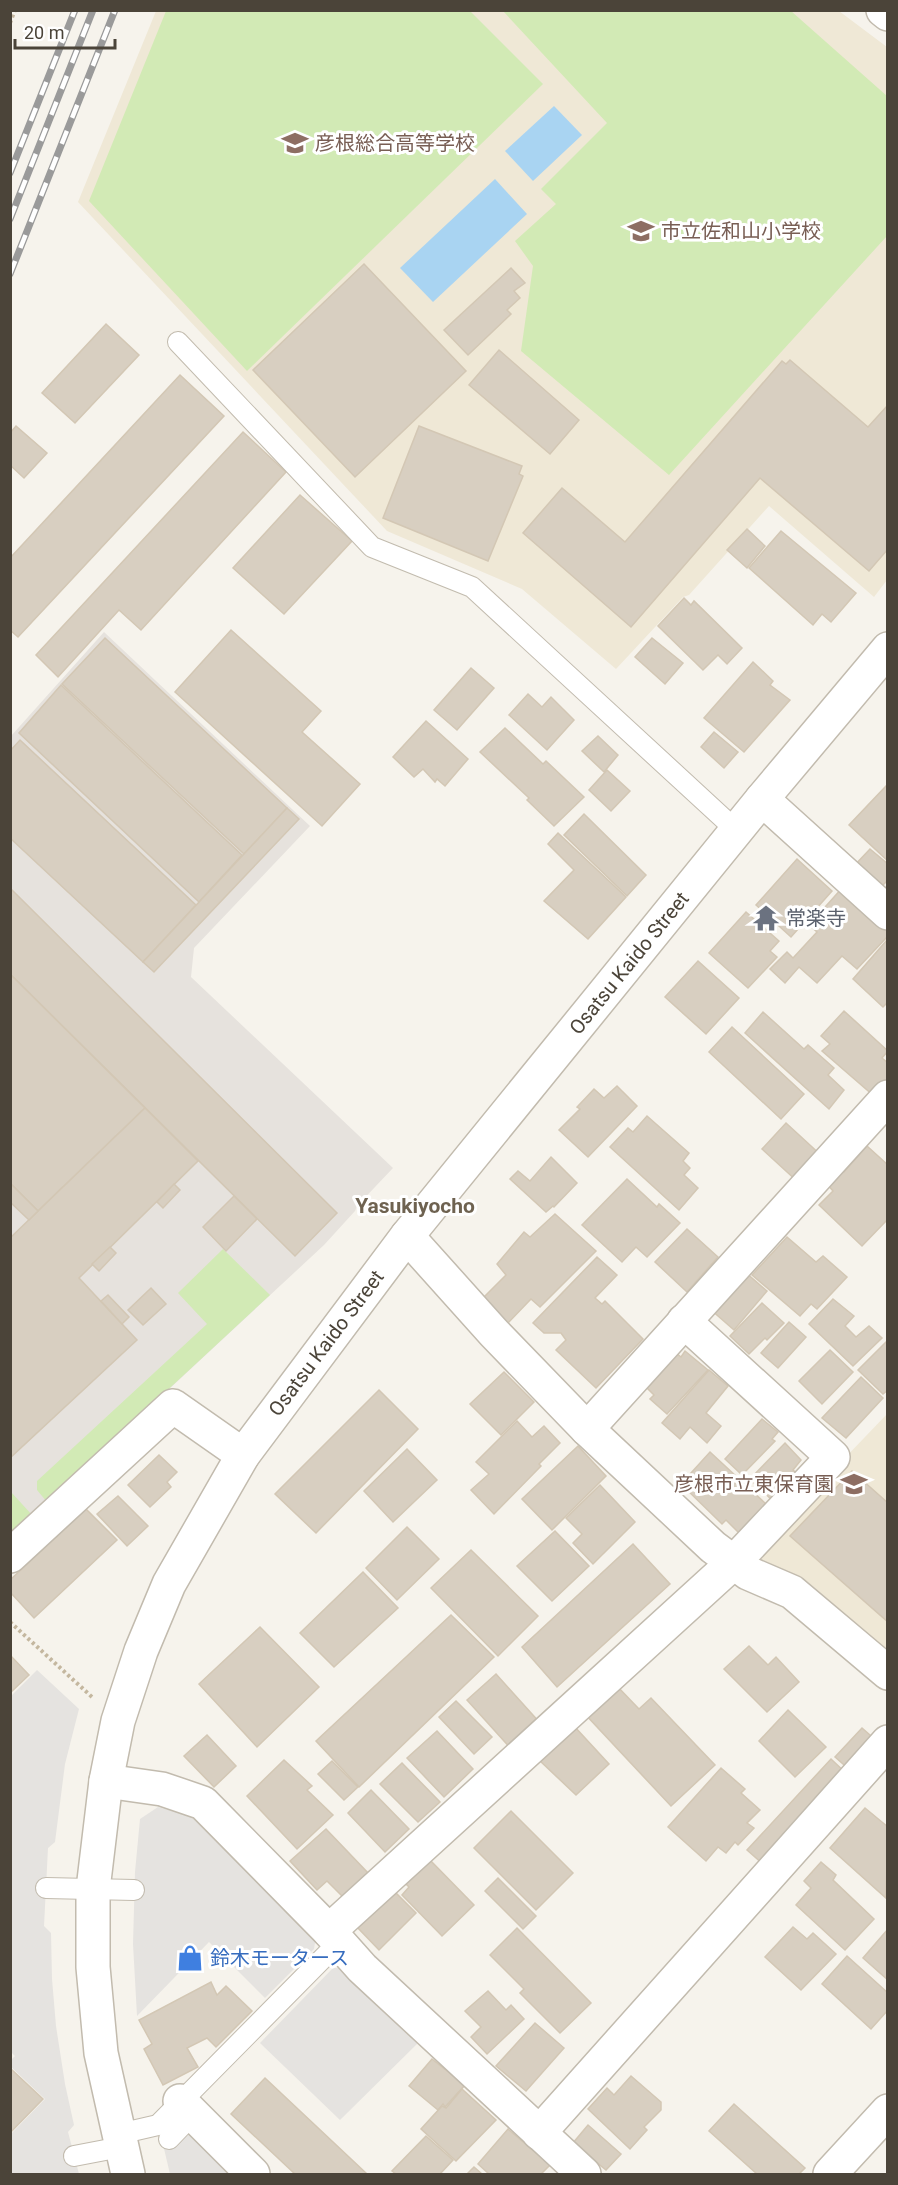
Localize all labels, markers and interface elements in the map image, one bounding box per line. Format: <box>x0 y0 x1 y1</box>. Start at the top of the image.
scale bar <box>15 12 116 50</box>
text: 20 m <box>24 22 64 43</box>
school or university icon: 彦根総合高等学校 <box>280 128 310 158</box>
place label: 彦根総合高等学校 <box>315 131 475 155</box>
school or university icon: 市立佐和山小学校 <box>626 216 656 246</box>
place label: 市立佐和山小学校 <box>661 219 821 243</box>
street label: Osatsu Kaido Street <box>564 887 694 1039</box>
temple icon: 常楽寺 <box>751 903 781 933</box>
place label: 常楽寺 <box>786 906 846 930</box>
district label: Yasukiyocho <box>355 1194 475 1218</box>
street label: Osatsu Kaido Street <box>263 1265 389 1421</box>
school or university icon: 彦根市立東保育園 <box>839 1469 869 1499</box>
place label: 彦根市立東保育園 <box>674 1472 834 1496</box>
shop icon: 鈴木モータース <box>175 1943 205 1973</box>
place label: 鈴木モータース <box>210 1946 349 1970</box>

